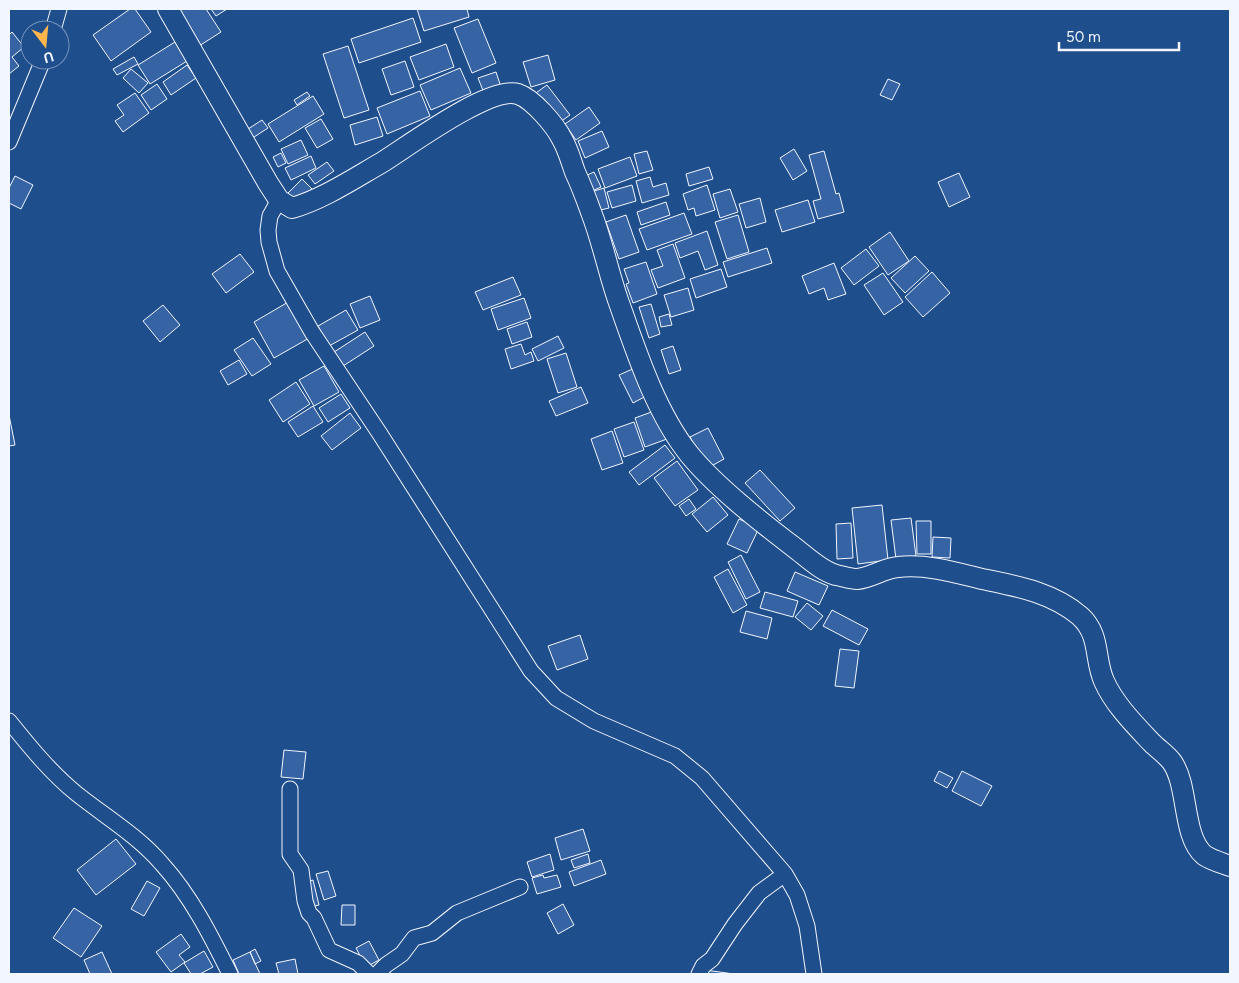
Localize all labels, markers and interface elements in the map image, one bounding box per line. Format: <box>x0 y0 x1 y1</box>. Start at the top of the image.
north arrow <box>20 20 70 70</box>
scale bar <box>1059 20 1179 52</box>
text: 50 m <box>1066 28 1101 46</box>
text: U <box>41 47 56 67</box>

